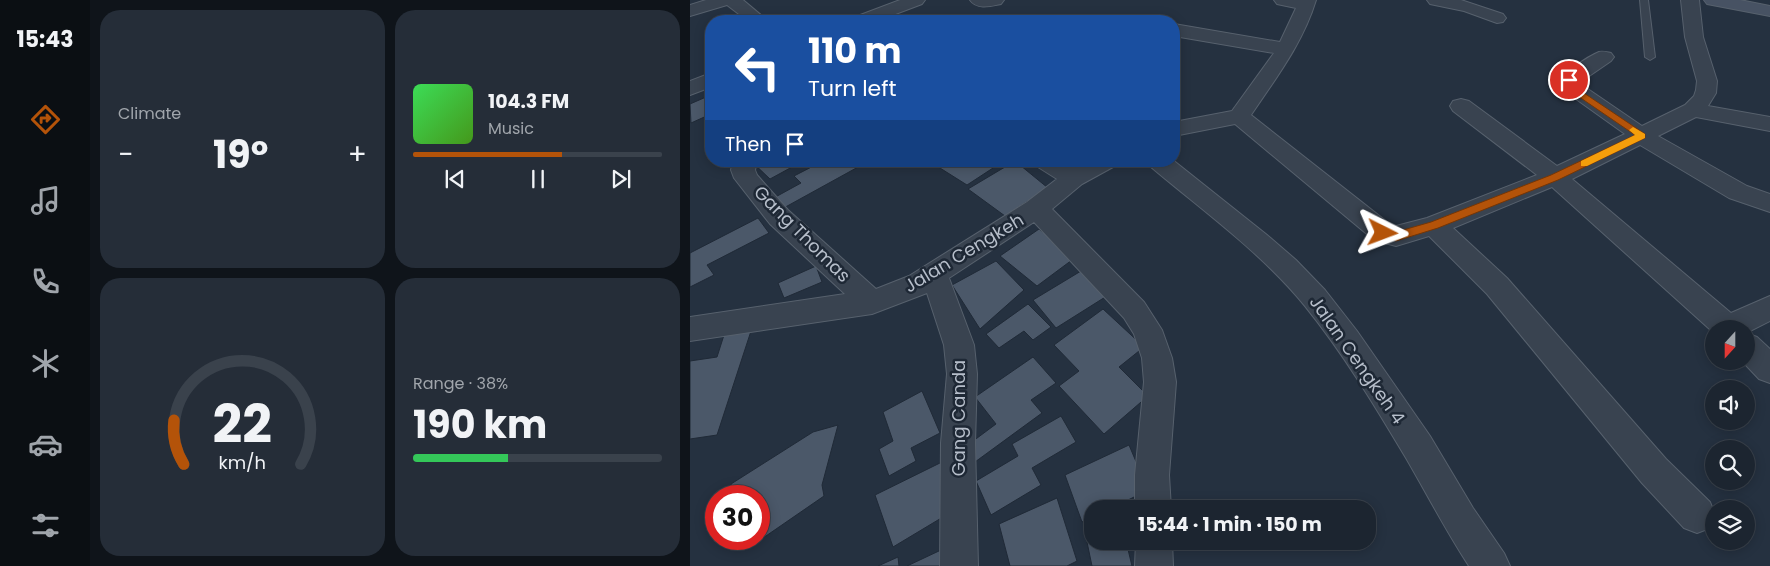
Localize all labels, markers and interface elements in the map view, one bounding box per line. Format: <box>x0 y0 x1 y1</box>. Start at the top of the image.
text: 15:43 <box>16 24 74 55</box>
text: 110 m <box>808 26 902 75</box>
icon: left <box>725 35 790 100</box>
pin <box>1548 59 1590 101</box>
icon: arrive <box>1555 66 1583 94</box>
text: Turn left <box>808 73 896 104</box>
text: 104.3 FM <box>488 88 569 115</box>
icon: directions <box>28 102 63 137</box>
text: Climate <box>118 102 181 125</box>
text: Music <box>488 117 534 140</box>
text: 19° <box>213 128 268 181</box>
icon: arrive <box>781 130 809 158</box>
text: Then <box>725 131 771 158</box>
text: − <box>118 135 133 174</box>
text: + <box>348 135 367 174</box>
icon: previous <box>441 165 469 193</box>
icon: pause <box>524 165 552 193</box>
icon: next <box>607 165 635 193</box>
street label: Gang Thomas <box>748 180 856 288</box>
icon: music <box>28 183 63 218</box>
position arrow <box>1356 206 1408 258</box>
street label: Jalan Cengkeh <box>899 207 1028 298</box>
icon: phone <box>28 264 63 299</box>
street label: Jalan Cengkeh 4 <box>1304 291 1411 429</box>
north arrow <box>1705 320 1755 370</box>
map controls <box>1705 320 1755 550</box>
icon: climate <box>28 346 63 381</box>
street label: Gang Canda <box>946 360 971 476</box>
text: Range · 38% <box>413 372 508 395</box>
button: sound <box>1705 380 1755 430</box>
text: 22 <box>213 388 272 461</box>
text: 190 km <box>413 398 547 451</box>
icon: car <box>28 427 63 462</box>
button: search <box>1705 440 1755 490</box>
text: km/h <box>219 450 266 475</box>
speed limit sign: 30 <box>705 485 770 550</box>
button: layers <box>1705 500 1755 550</box>
icon: filters <box>28 508 63 543</box>
text: 15:44 · 1 min · 150 m <box>1138 511 1322 538</box>

